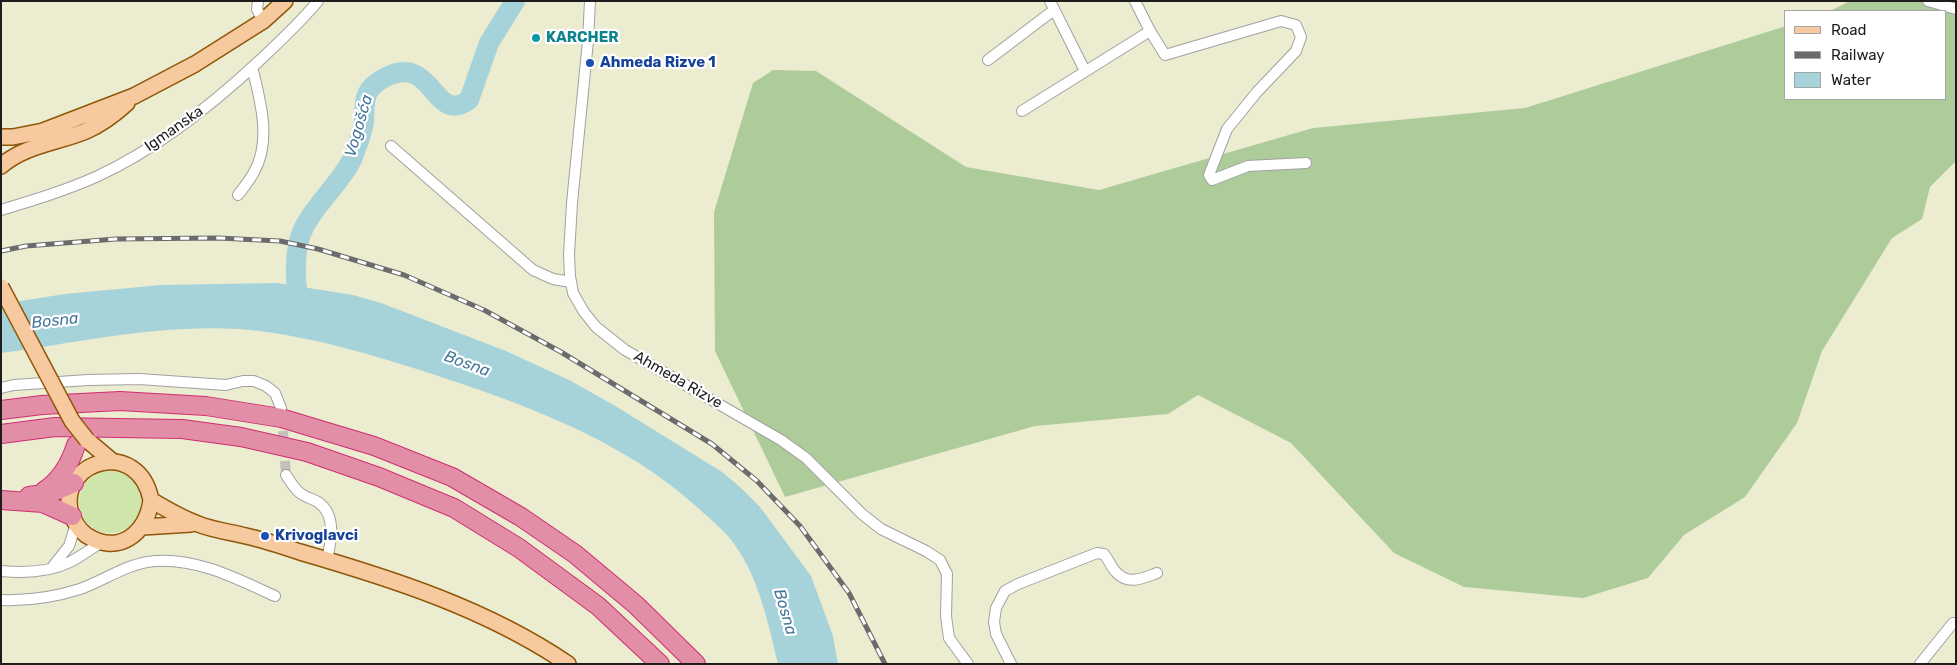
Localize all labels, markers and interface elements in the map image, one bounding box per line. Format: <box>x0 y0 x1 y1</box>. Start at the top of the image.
legend <box>1784 10 1947 100</box>
text: Road <box>1831 21 1867 39</box>
place label: KARCHER <box>546 29 619 47</box>
marker: KARCHER <box>530 32 542 44</box>
text: Railway <box>1831 46 1885 64</box>
place label: Ahmeda Rizve 1 <box>600 54 716 72</box>
marker: Ahmeda Rizve 1 <box>584 57 596 69</box>
text: Water <box>1831 71 1871 89</box>
water label: Vogošća <box>341 93 377 159</box>
street label: Igmanska <box>141 102 207 156</box>
water label: Bosna <box>31 309 79 333</box>
water label: Bosna <box>442 347 492 381</box>
street label: Ahmeda Rizve <box>631 347 725 413</box>
place label: Krivoglavci <box>275 527 358 545</box>
marker: Krivoglavci <box>259 530 271 542</box>
water label: Bosna <box>769 587 801 637</box>

